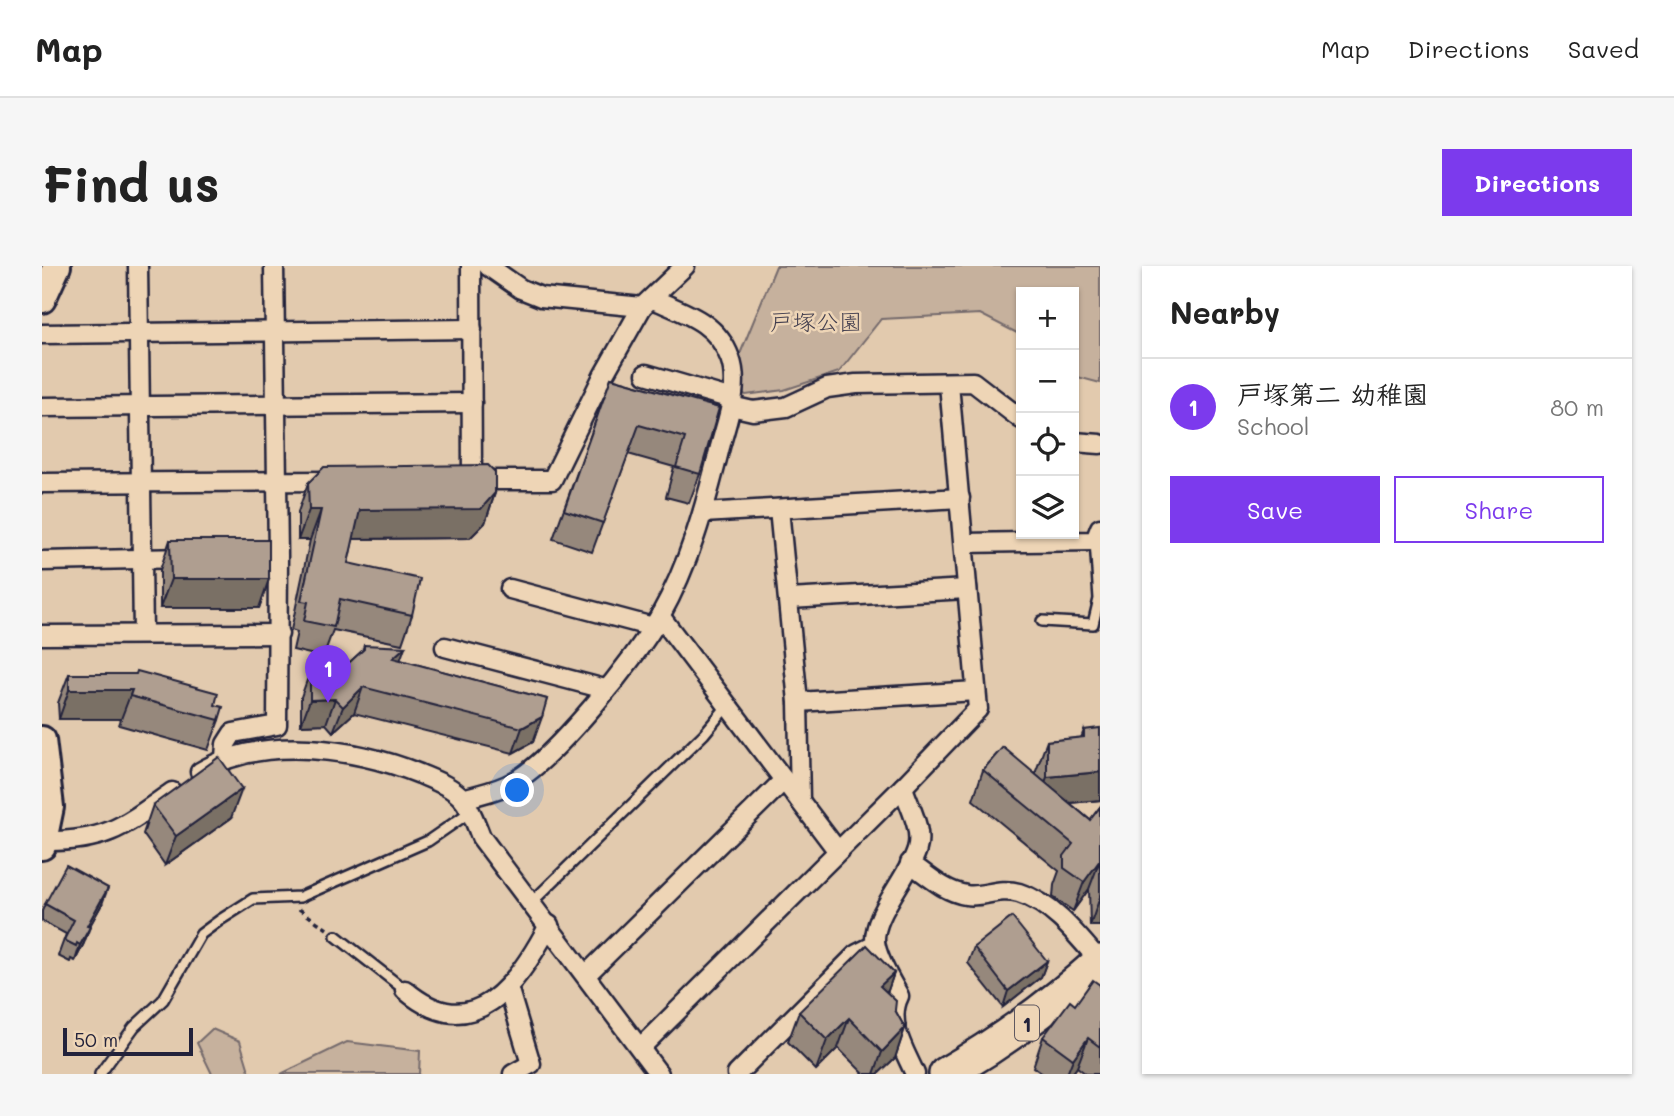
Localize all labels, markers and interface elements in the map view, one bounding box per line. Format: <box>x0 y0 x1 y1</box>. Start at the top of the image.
text: Map <box>35 27 103 70</box>
text: Map <box>1321 33 1370 64</box>
text: Directions <box>1408 33 1530 64</box>
text: Saved <box>1568 33 1639 64</box>
button: Directions <box>1442 149 1632 216</box>
text: Find us <box>42 151 220 214</box>
map controls <box>1016 287 1079 539</box>
button: + <box>1016 287 1079 350</box>
text: Nearby <box>1170 292 1280 332</box>
park label: 戸塚公園 <box>770 306 862 336</box>
button: − <box>1016 350 1079 413</box>
text: 戸塚第二 幼稚園 <box>1237 377 1428 411</box>
text: 1 <box>1188 392 1198 422</box>
text: 80 m <box>1550 392 1604 422</box>
text: School <box>1237 411 1310 441</box>
button: locate <box>1016 413 1079 476</box>
button: layers <box>1016 476 1079 539</box>
button: Save <box>1170 476 1380 543</box>
button: Share <box>1394 476 1604 543</box>
pin: 1 <box>305 645 351 703</box>
your location <box>500 773 534 807</box>
road number: 1 <box>1015 1006 1039 1040</box>
scale bar <box>63 1025 192 1057</box>
text: 50 m <box>74 1027 118 1052</box>

